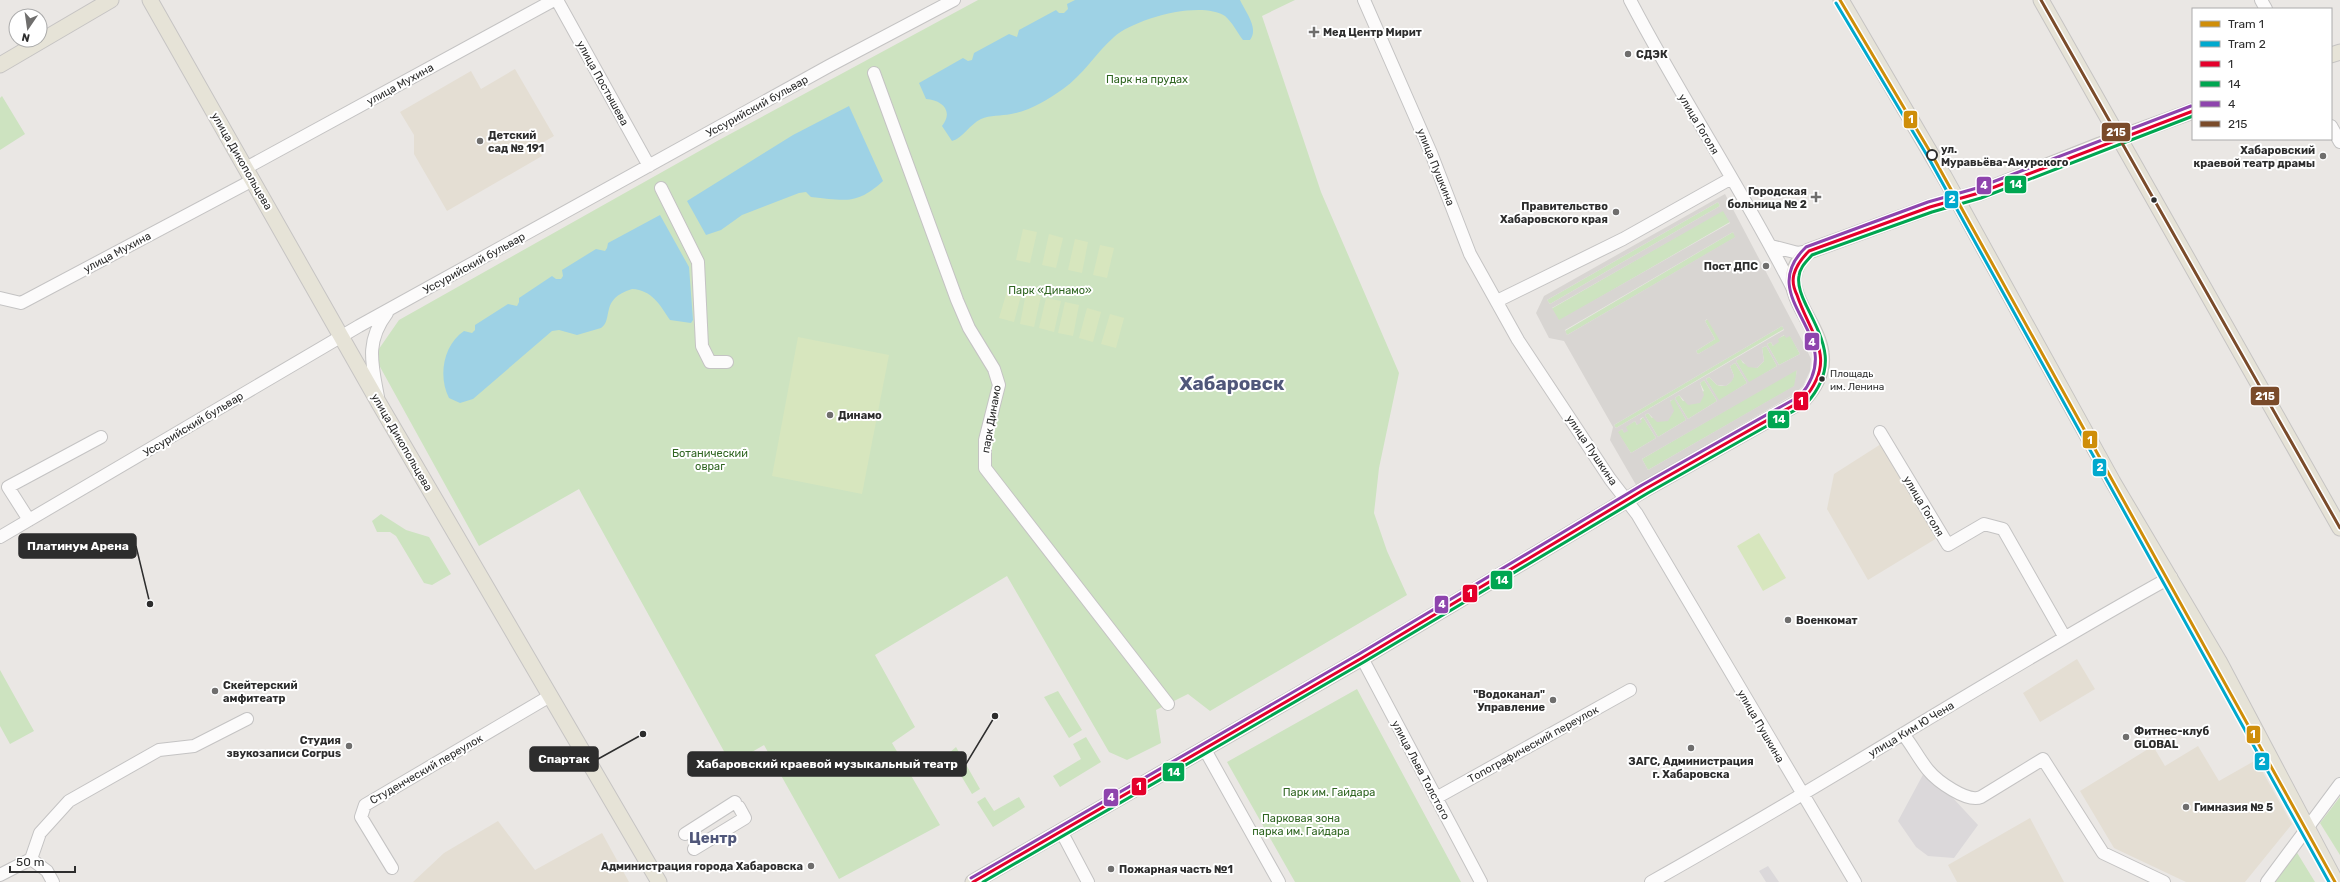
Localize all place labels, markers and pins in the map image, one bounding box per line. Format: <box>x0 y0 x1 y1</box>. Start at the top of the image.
marker: Мед Центр Мирит <box>1308 26 1320 38</box>
place label: Мед Центр Мирит <box>1323 26 1422 39</box>
place label: СДЭК <box>1636 48 1668 61</box>
marker: СДЭК <box>1623 49 1633 59</box>
place label: Детский сад № 191 <box>488 129 544 155</box>
marker: Детский сад № 191 <box>475 136 485 146</box>
place label: ул. Муравьёва-Амурского <box>1941 143 2069 169</box>
place label: Хабаровский краевой театр драмы <box>2194 144 2315 170</box>
marker: ул. Муравьёва-Амурского <box>1926 149 1938 161</box>
marker: Хабаровский краевой театр драмы <box>2318 151 2328 161</box>
place label: Городская больница № 2 <box>1728 185 1807 211</box>
marker: Городская больница № 2 <box>1810 191 1822 203</box>
unlabelled marker <box>2149 195 2159 205</box>
place label: Правительство Хабаровского края <box>1500 200 1608 226</box>
marker: Правительство Хабаровского края <box>1611 207 1621 217</box>
place label: Пост ДПС <box>1704 260 1758 273</box>
marker: Пост ДПС <box>1761 261 1771 271</box>
place label: Площадь им. Ленина <box>1830 368 1884 393</box>
marker: Площадь им. Ленина <box>1817 374 1827 384</box>
place label: Динамо <box>838 409 882 422</box>
marker: Динамо <box>825 410 835 420</box>
callout: Платинум Арена <box>19 534 136 558</box>
place label: Военкомат <box>1796 614 1858 627</box>
marker: Военкомат <box>1783 615 1793 625</box>
place label: Скейтерский амфитеатр <box>223 679 297 705</box>
marker: Скейтерский амфитеатр <box>210 686 220 696</box>
place label: "Водоканал" Управление <box>1473 688 1545 714</box>
marker: "Водоканал" Управление <box>1548 695 1558 705</box>
place label: Фитнес-клуб GLOBAL <box>2134 725 2210 751</box>
marker: Фитнес-клуб GLOBAL <box>2121 732 2131 742</box>
place label: Студия звукозаписи Corpus <box>227 734 341 760</box>
marker: Студия звукозаписи Corpus <box>344 741 354 751</box>
marker: ЗАГС, Администрация г. Хабаровска <box>1686 743 1696 753</box>
callout: Спартак <box>530 747 598 771</box>
callout: Хабаровский краевой музыкальный театр <box>688 752 966 776</box>
place label: ЗАГС, Администрация г. Хабаровска <box>1628 755 1754 781</box>
place label: Гимназия № 5 <box>2194 801 2273 814</box>
marker: Гимназия № 5 <box>2181 802 2191 812</box>
place label: Администрация города Хабаровска <box>601 860 803 873</box>
marker: Администрация города Хабаровска <box>806 861 816 871</box>
place label: Пожарная часть №1 <box>1119 863 1233 876</box>
marker: Пожарная часть №1 <box>1106 864 1116 874</box>

